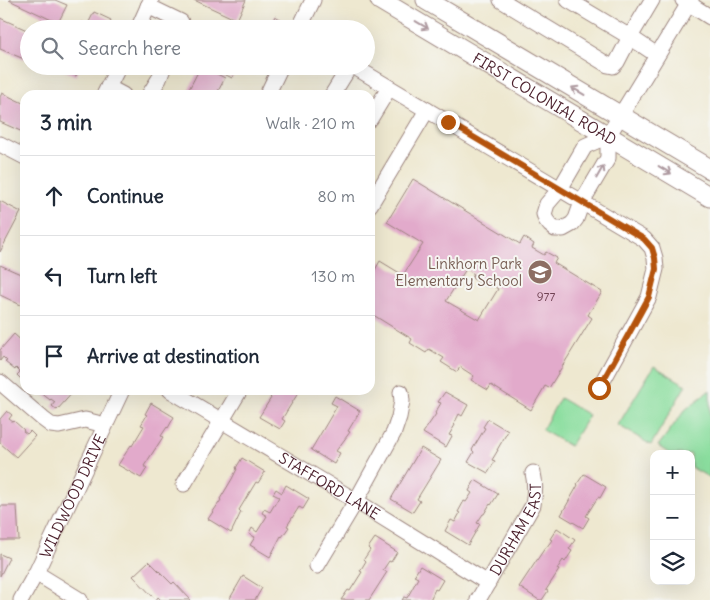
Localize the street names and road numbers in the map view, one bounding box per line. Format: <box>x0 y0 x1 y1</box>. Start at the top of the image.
street label: FIRST COLONIAL ROAD <box>469 48 620 149</box>
street label: WILDWOOD DRIVE <box>35 431 110 561</box>
street label: STAFFORD LANE <box>276 448 384 523</box>
street label: DURHAM EAST <box>485 483 544 578</box>

